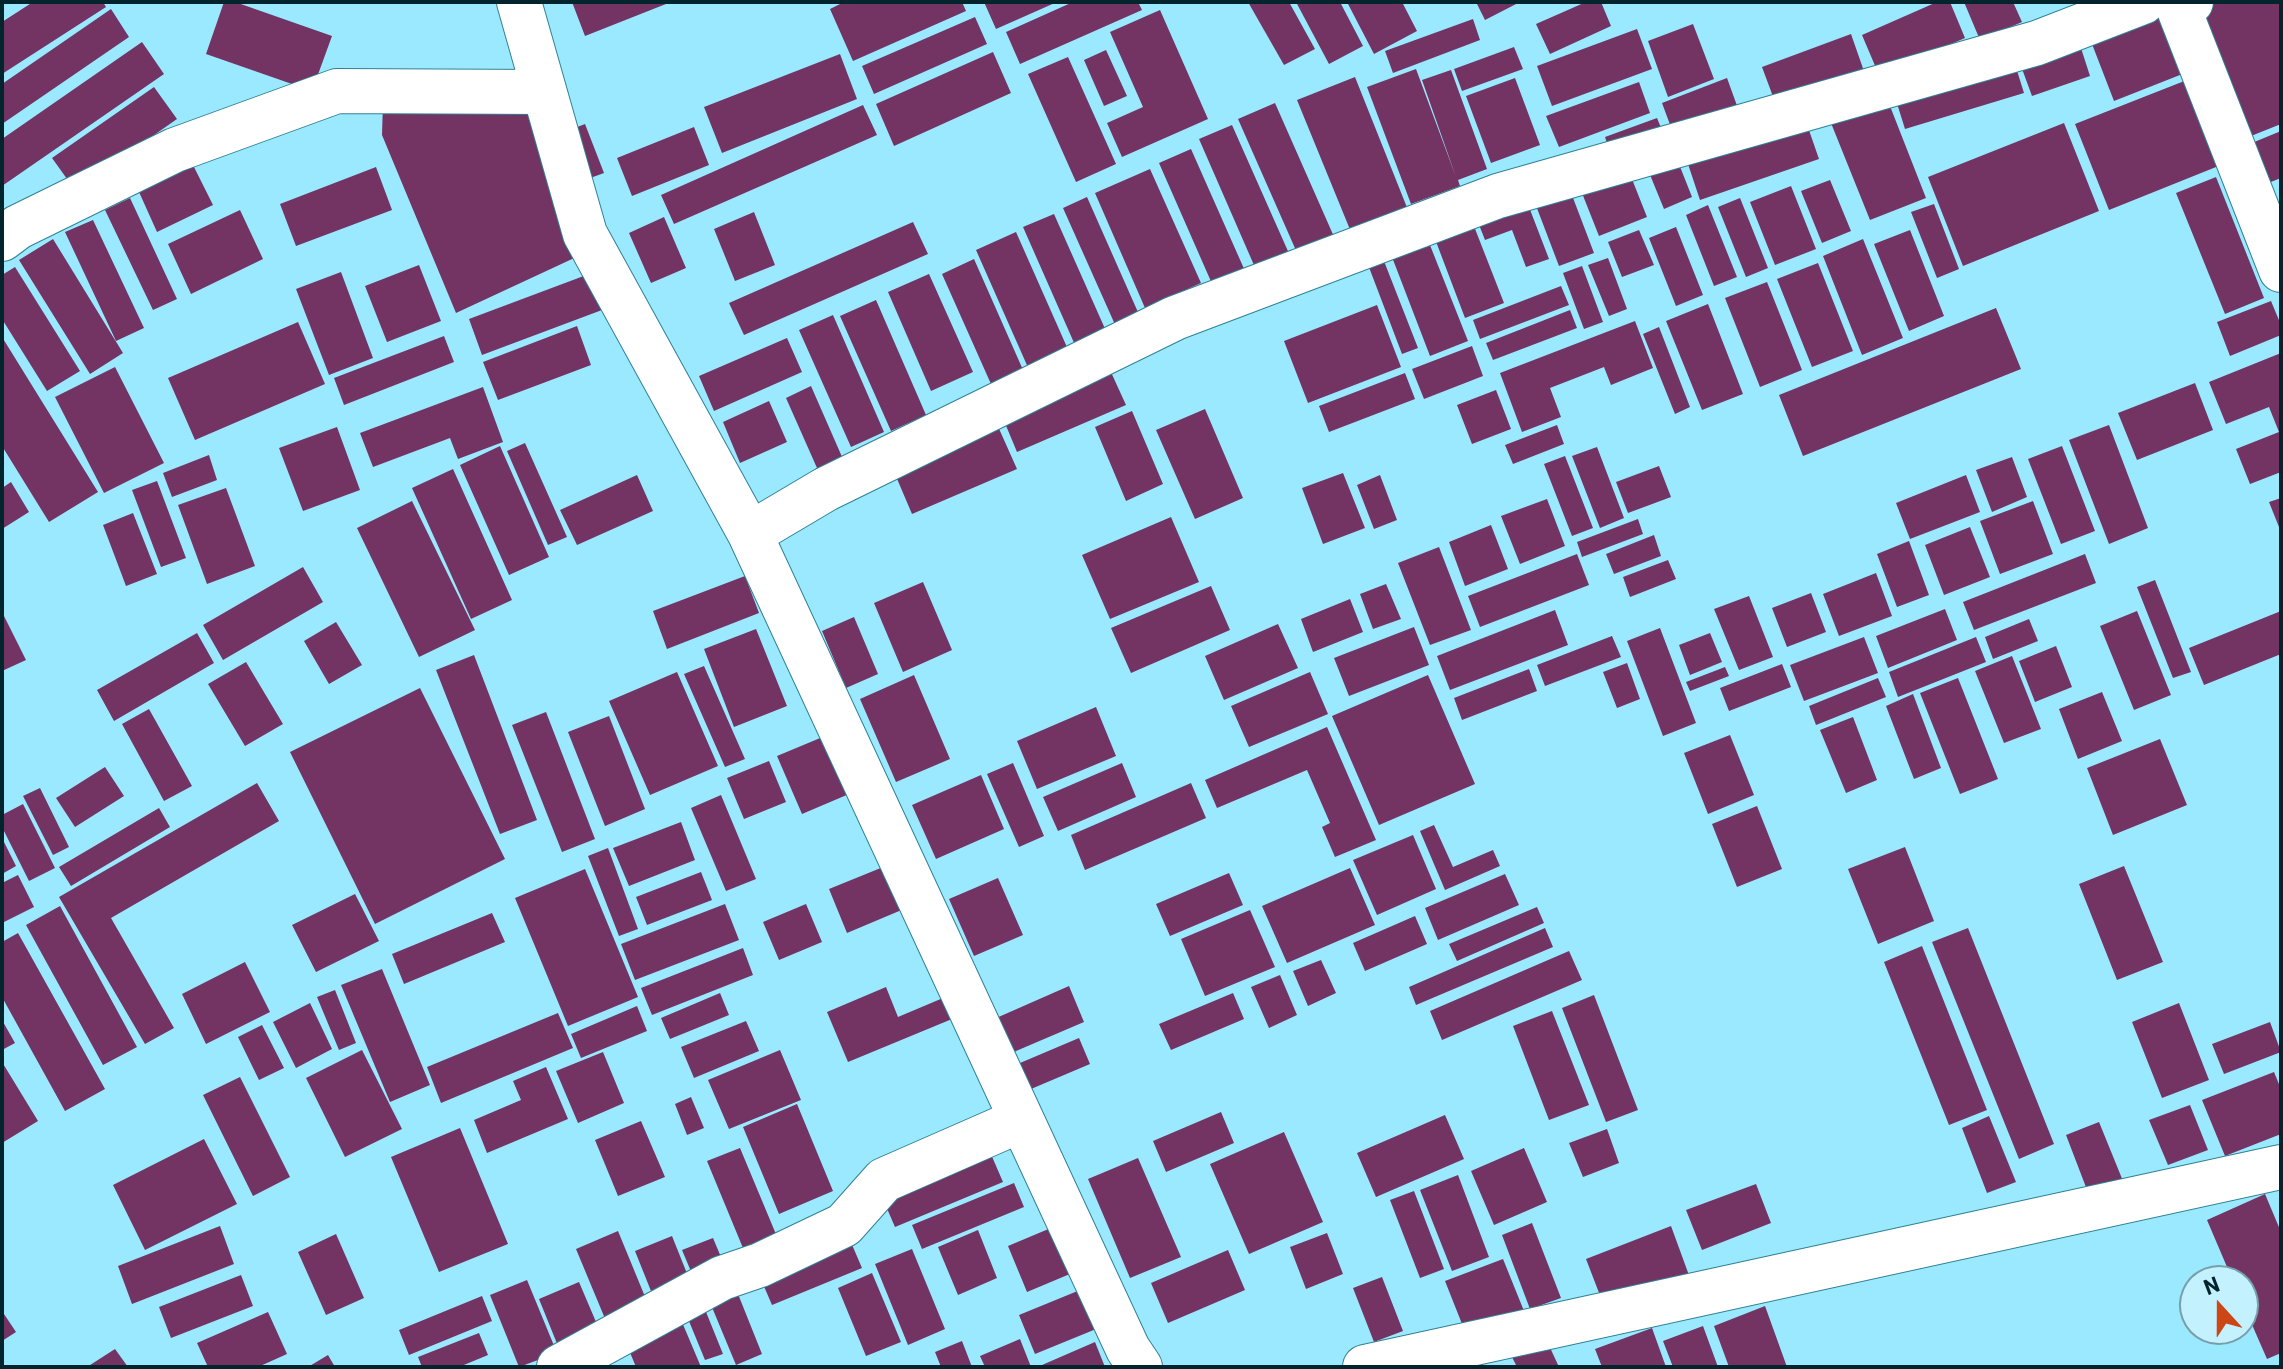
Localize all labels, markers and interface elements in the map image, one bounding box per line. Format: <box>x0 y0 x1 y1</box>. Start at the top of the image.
north arrow <box>2179 1265 2259 1345</box>
text: N <box>2200 1270 2223 1299</box>

